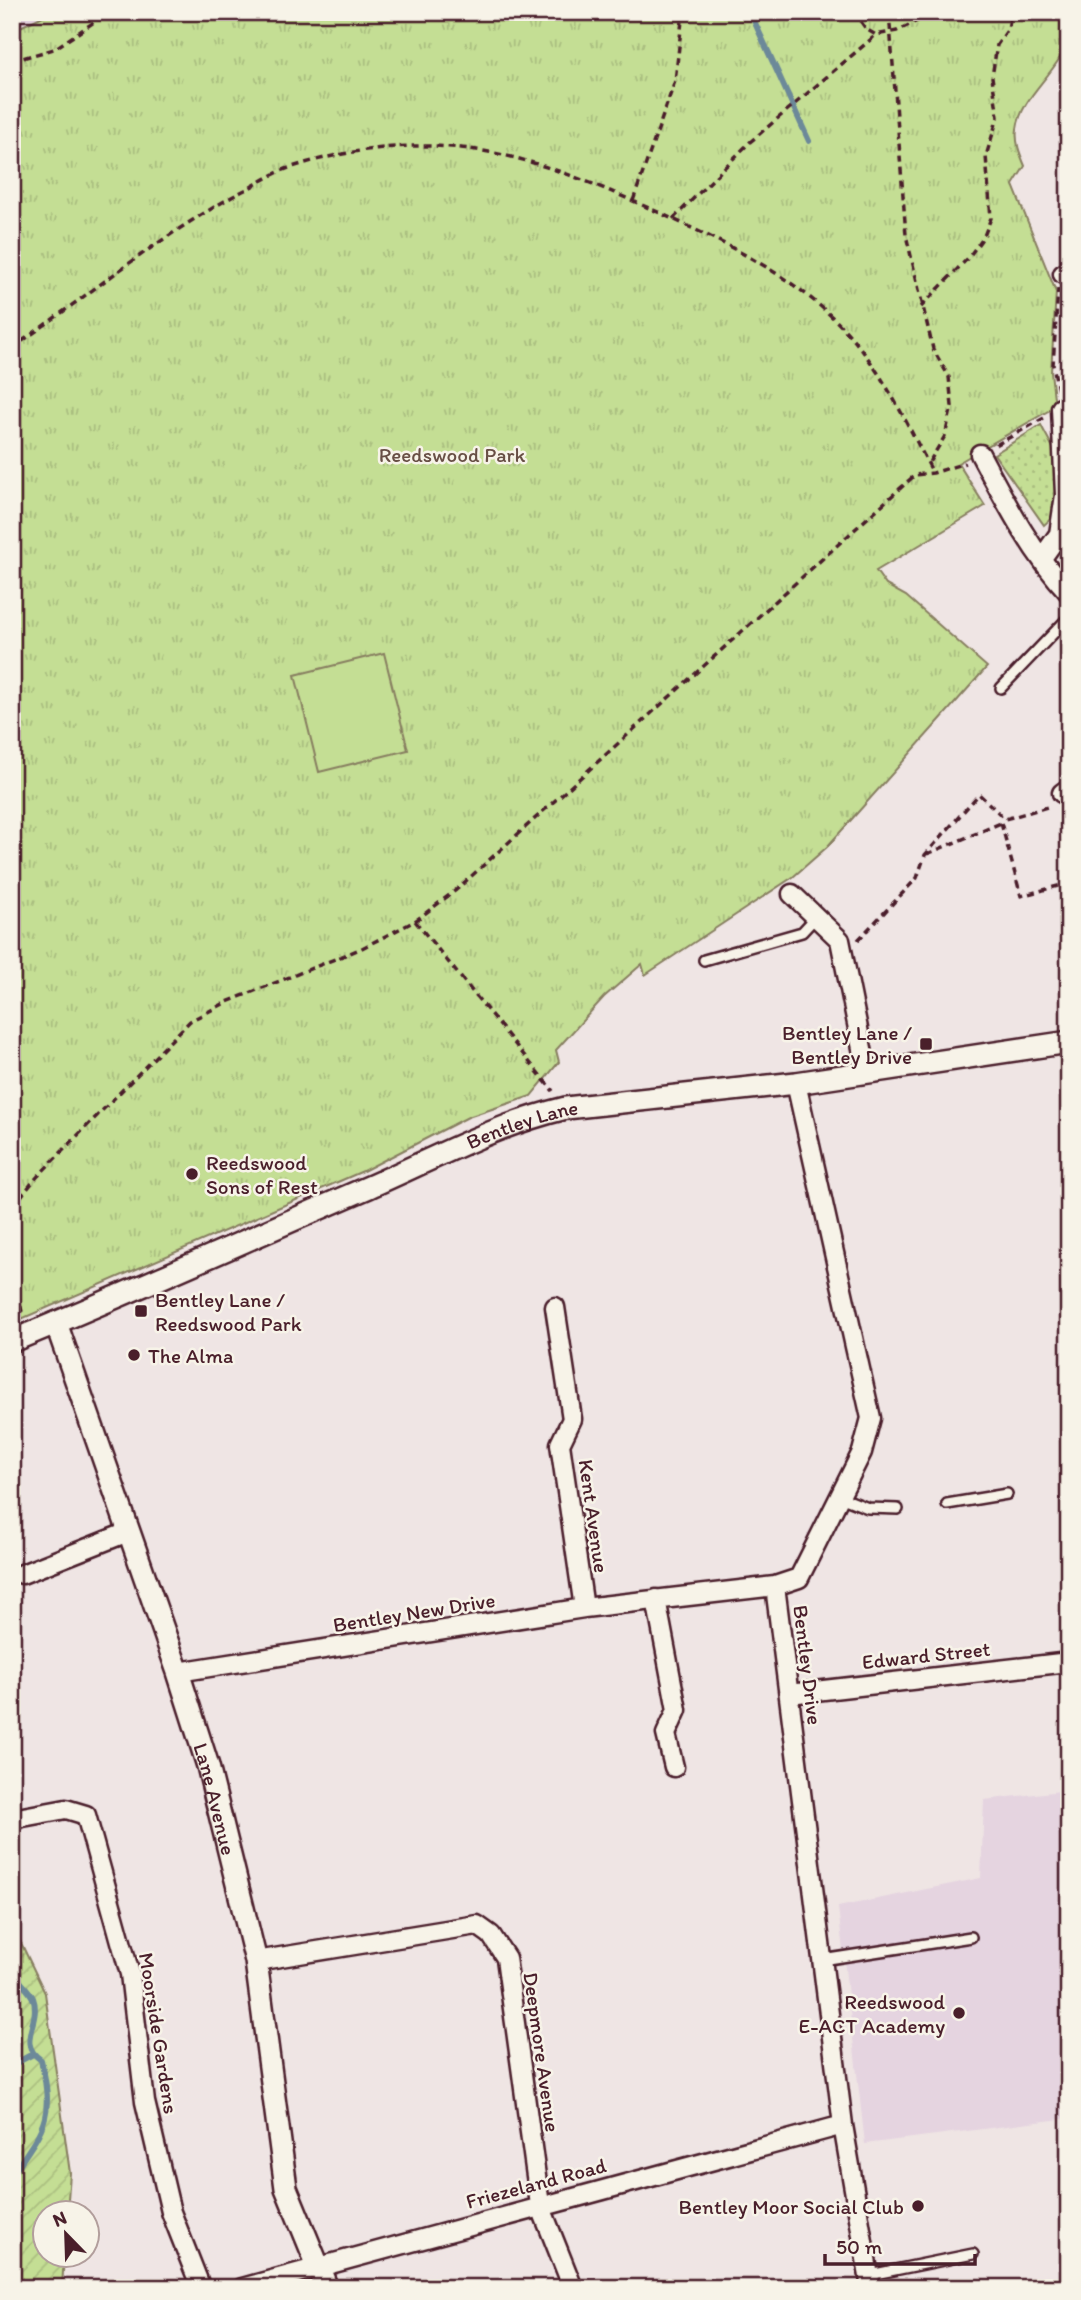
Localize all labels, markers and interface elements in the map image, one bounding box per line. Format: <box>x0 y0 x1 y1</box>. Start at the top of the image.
park label: Reedswood Park <box>379 442 525 467</box>
place label: Bentley Lane / Bentley Drive <box>782 1020 912 1069</box>
marker: Bentley Lane / Bentley Drive <box>918 1036 934 1052</box>
street label: Bentley Lane <box>462 1094 579 1154</box>
place label: Reedswood Sons of Rest <box>206 1150 318 1199</box>
marker: Reedswood Sons of Rest <box>184 1166 200 1182</box>
place label: Bentley Lane / Reedswood Park <box>155 1287 302 1336</box>
marker: Bentley Lane / Reedswood Park <box>133 1303 149 1319</box>
place label: The Alma <box>148 1343 233 1368</box>
marker: The Alma <box>126 1347 142 1363</box>
street label: Kent Avenue <box>574 1458 614 1574</box>
street label: Bentley New Drive <box>331 1587 497 1637</box>
street label: Bentley Drive <box>788 1604 828 1726</box>
street label: Edward Street <box>861 1636 992 1674</box>
street label: Lane Avenue <box>189 1739 242 1857</box>
street label: Moorside Gardens <box>134 1951 184 2115</box>
street label: Deepmore Avenue <box>518 1970 566 2134</box>
place label: Reedswood E-ACT Academy <box>799 1989 945 2038</box>
marker: Reedswood E-ACT Academy <box>951 2005 967 2021</box>
street label: Friezeland Road <box>463 2152 609 2214</box>
place label: Bentley Moor Social Club <box>678 2194 904 2219</box>
north arrow <box>32 2198 102 2268</box>
marker: Bentley Moor Social Club <box>910 2198 926 2214</box>
text: N <box>49 2206 70 2232</box>
scale bar <box>825 2223 976 2267</box>
text: 50 m <box>836 2234 883 2259</box>

